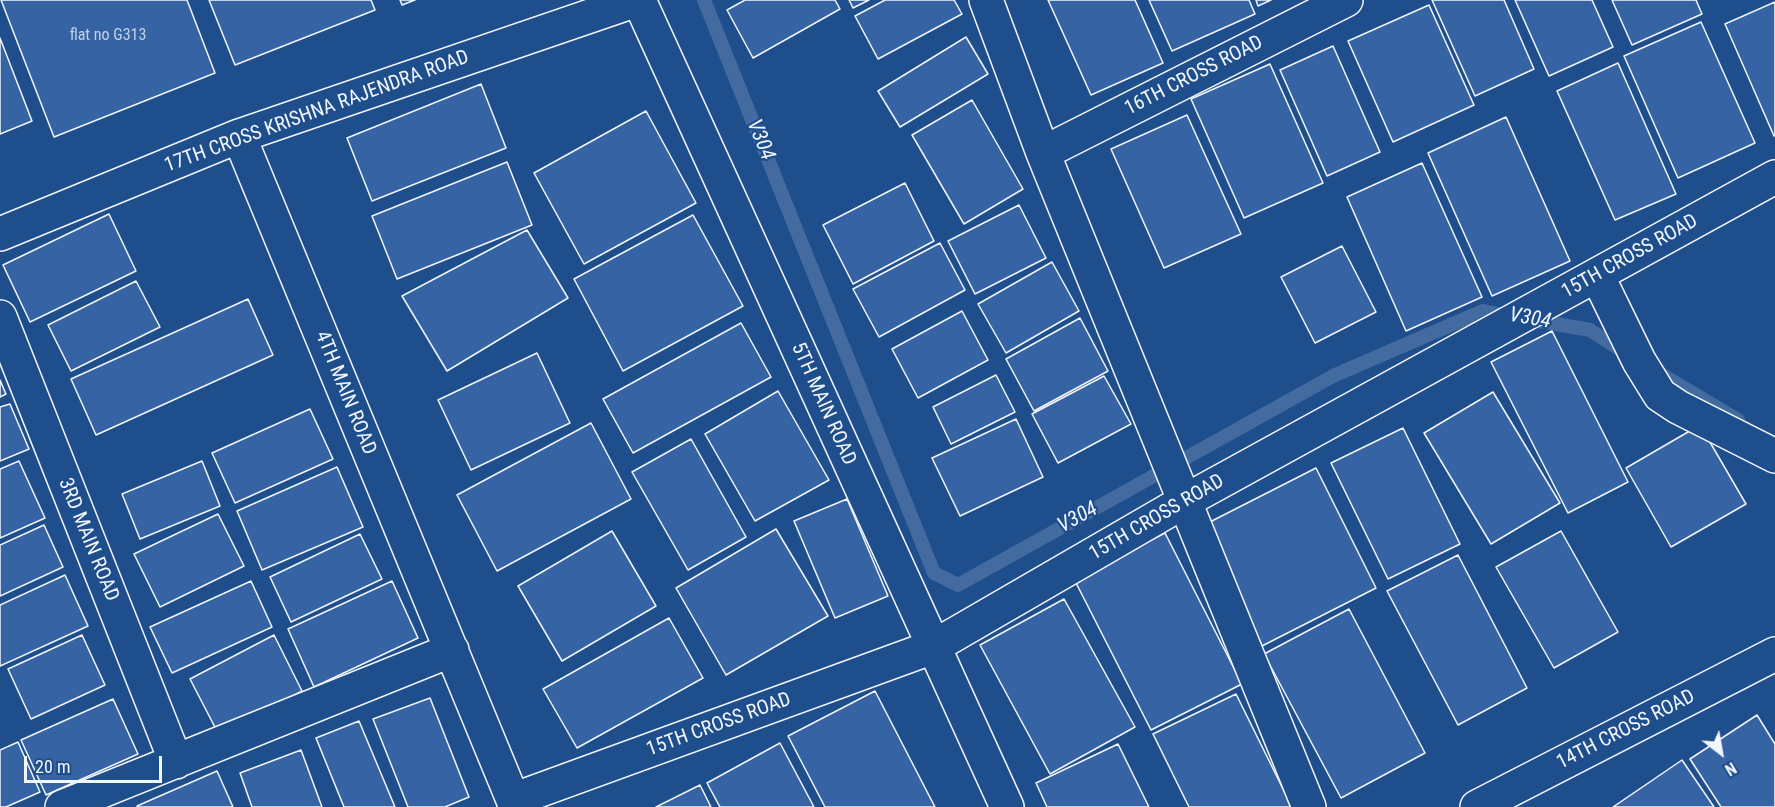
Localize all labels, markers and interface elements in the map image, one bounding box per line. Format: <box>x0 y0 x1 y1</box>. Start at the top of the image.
house number: flat no G313 <box>70 26 146 46</box>
street label: 16TH CROSS ROAD <box>1121 31 1267 121</box>
street label: 17TH CROSS KRISHNA RAJENDRA ROAD <box>162 46 472 178</box>
water label: V304 <box>741 116 779 164</box>
street label: 15TH CROSS ROAD <box>1558 210 1702 304</box>
water label: V304 <box>1507 303 1553 335</box>
street label: 4TH MAIN ROAD <box>309 328 381 458</box>
street label: 5TH MAIN ROAD <box>785 339 861 469</box>
street label: 15TH CROSS ROAD <box>1085 470 1229 566</box>
street label: 3RD MAIN ROAD <box>52 475 124 605</box>
water label: V304 <box>1054 497 1102 539</box>
street label: 14TH CROSS ROAD <box>1553 685 1699 775</box>
street label: 15TH CROSS ROAD <box>644 688 794 762</box>
north arrow <box>1691 723 1751 783</box>
scale bar <box>27 744 165 782</box>
text: 20 m <box>35 756 70 777</box>
text: N <box>1721 758 1740 780</box>

